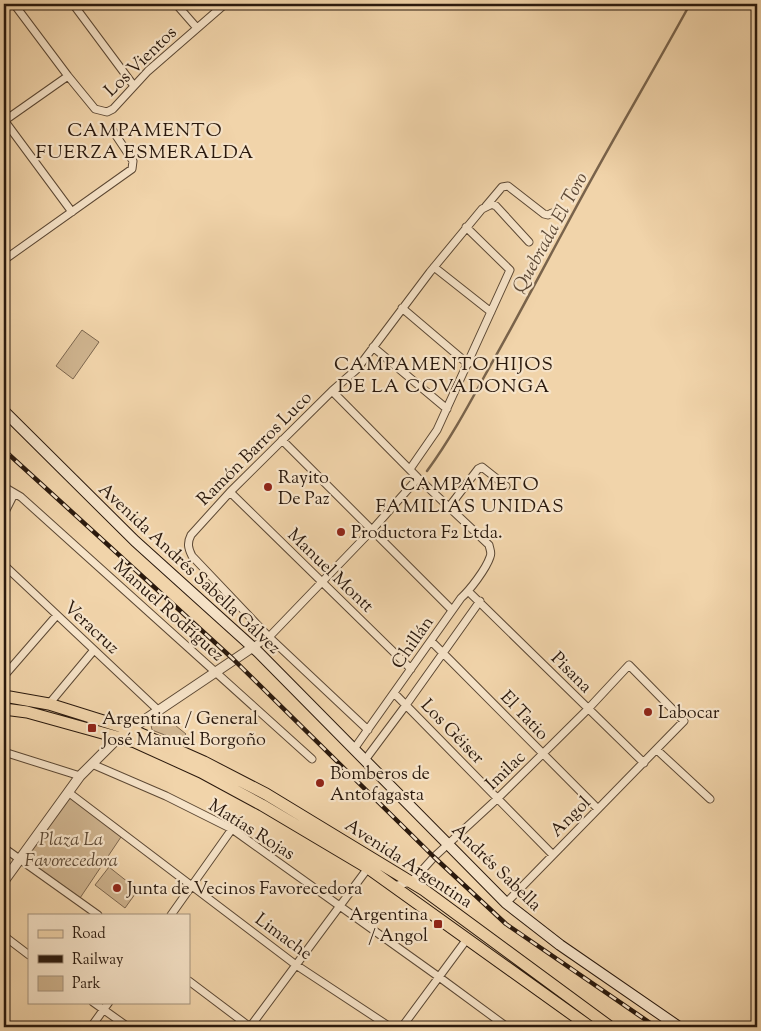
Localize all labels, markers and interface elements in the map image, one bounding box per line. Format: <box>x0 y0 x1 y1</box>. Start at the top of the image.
street label: Los Vientos <box>99 21 184 104</box>
district label: CAMPAMENTO FUERZA ESMERALDA <box>36 118 254 167</box>
water label: Quebrada El Toro <box>507 168 596 298</box>
district label: CAMPAMENTO HIJOS DE LA COVADONGA <box>334 352 554 401</box>
street label: Ramón Barros Luco <box>192 386 319 513</box>
place label: Rayito De Paz <box>278 466 330 513</box>
district label: CAMPAMETO FAMILIAS UNIDAS <box>375 472 565 521</box>
street label: Avenida Andrés Sabella Gálvez <box>92 478 286 661</box>
marker: Rayito De Paz <box>262 481 274 493</box>
place label: Productora F2 Ltda. <box>351 521 503 547</box>
street label: Manuel Montt <box>280 523 379 620</box>
marker: Productora F2 Ltda. <box>335 526 347 538</box>
street label: Manuel Rodríguez <box>107 555 229 669</box>
street label: Veracruz <box>57 596 125 661</box>
street label: Chillán <box>386 611 441 675</box>
street label: Pisana <box>544 647 597 700</box>
street label: El Tatio <box>493 686 554 747</box>
street label: Los Géiser <box>414 694 490 771</box>
place label: Labocar <box>658 701 720 727</box>
marker: Labocar <box>642 706 654 718</box>
place label: Argentina / General José Manuel Borgoño <box>101 707 266 754</box>
marker: Argentina / General José Manuel Borgoño <box>86 722 98 734</box>
street label: Imilac <box>480 746 532 797</box>
place label: Bomberos de Antofagasta <box>330 762 430 809</box>
marker: Bomberos de Antofagasta <box>314 777 326 789</box>
street label: Angol <box>545 791 598 844</box>
street label: Matías Rojas <box>203 794 299 868</box>
street label: Avenida Argentina <box>339 814 477 916</box>
street label: Andrés Sabella <box>445 819 547 918</box>
park label: Plaza La Favorecedora <box>24 828 118 875</box>
place label: Junta de Vecinos Favorecedora <box>126 877 362 903</box>
marker: Junta de Vecinos Favorecedora <box>111 882 123 894</box>
place label: Argentina / Angol <box>349 903 428 950</box>
street label: Limache <box>249 908 317 967</box>
legend <box>28 914 190 1004</box>
marker: Argentina / Angol <box>432 918 444 930</box>
text: Road <box>72 924 106 945</box>
text: Railway <box>72 950 124 971</box>
text: Park <box>72 974 101 995</box>

